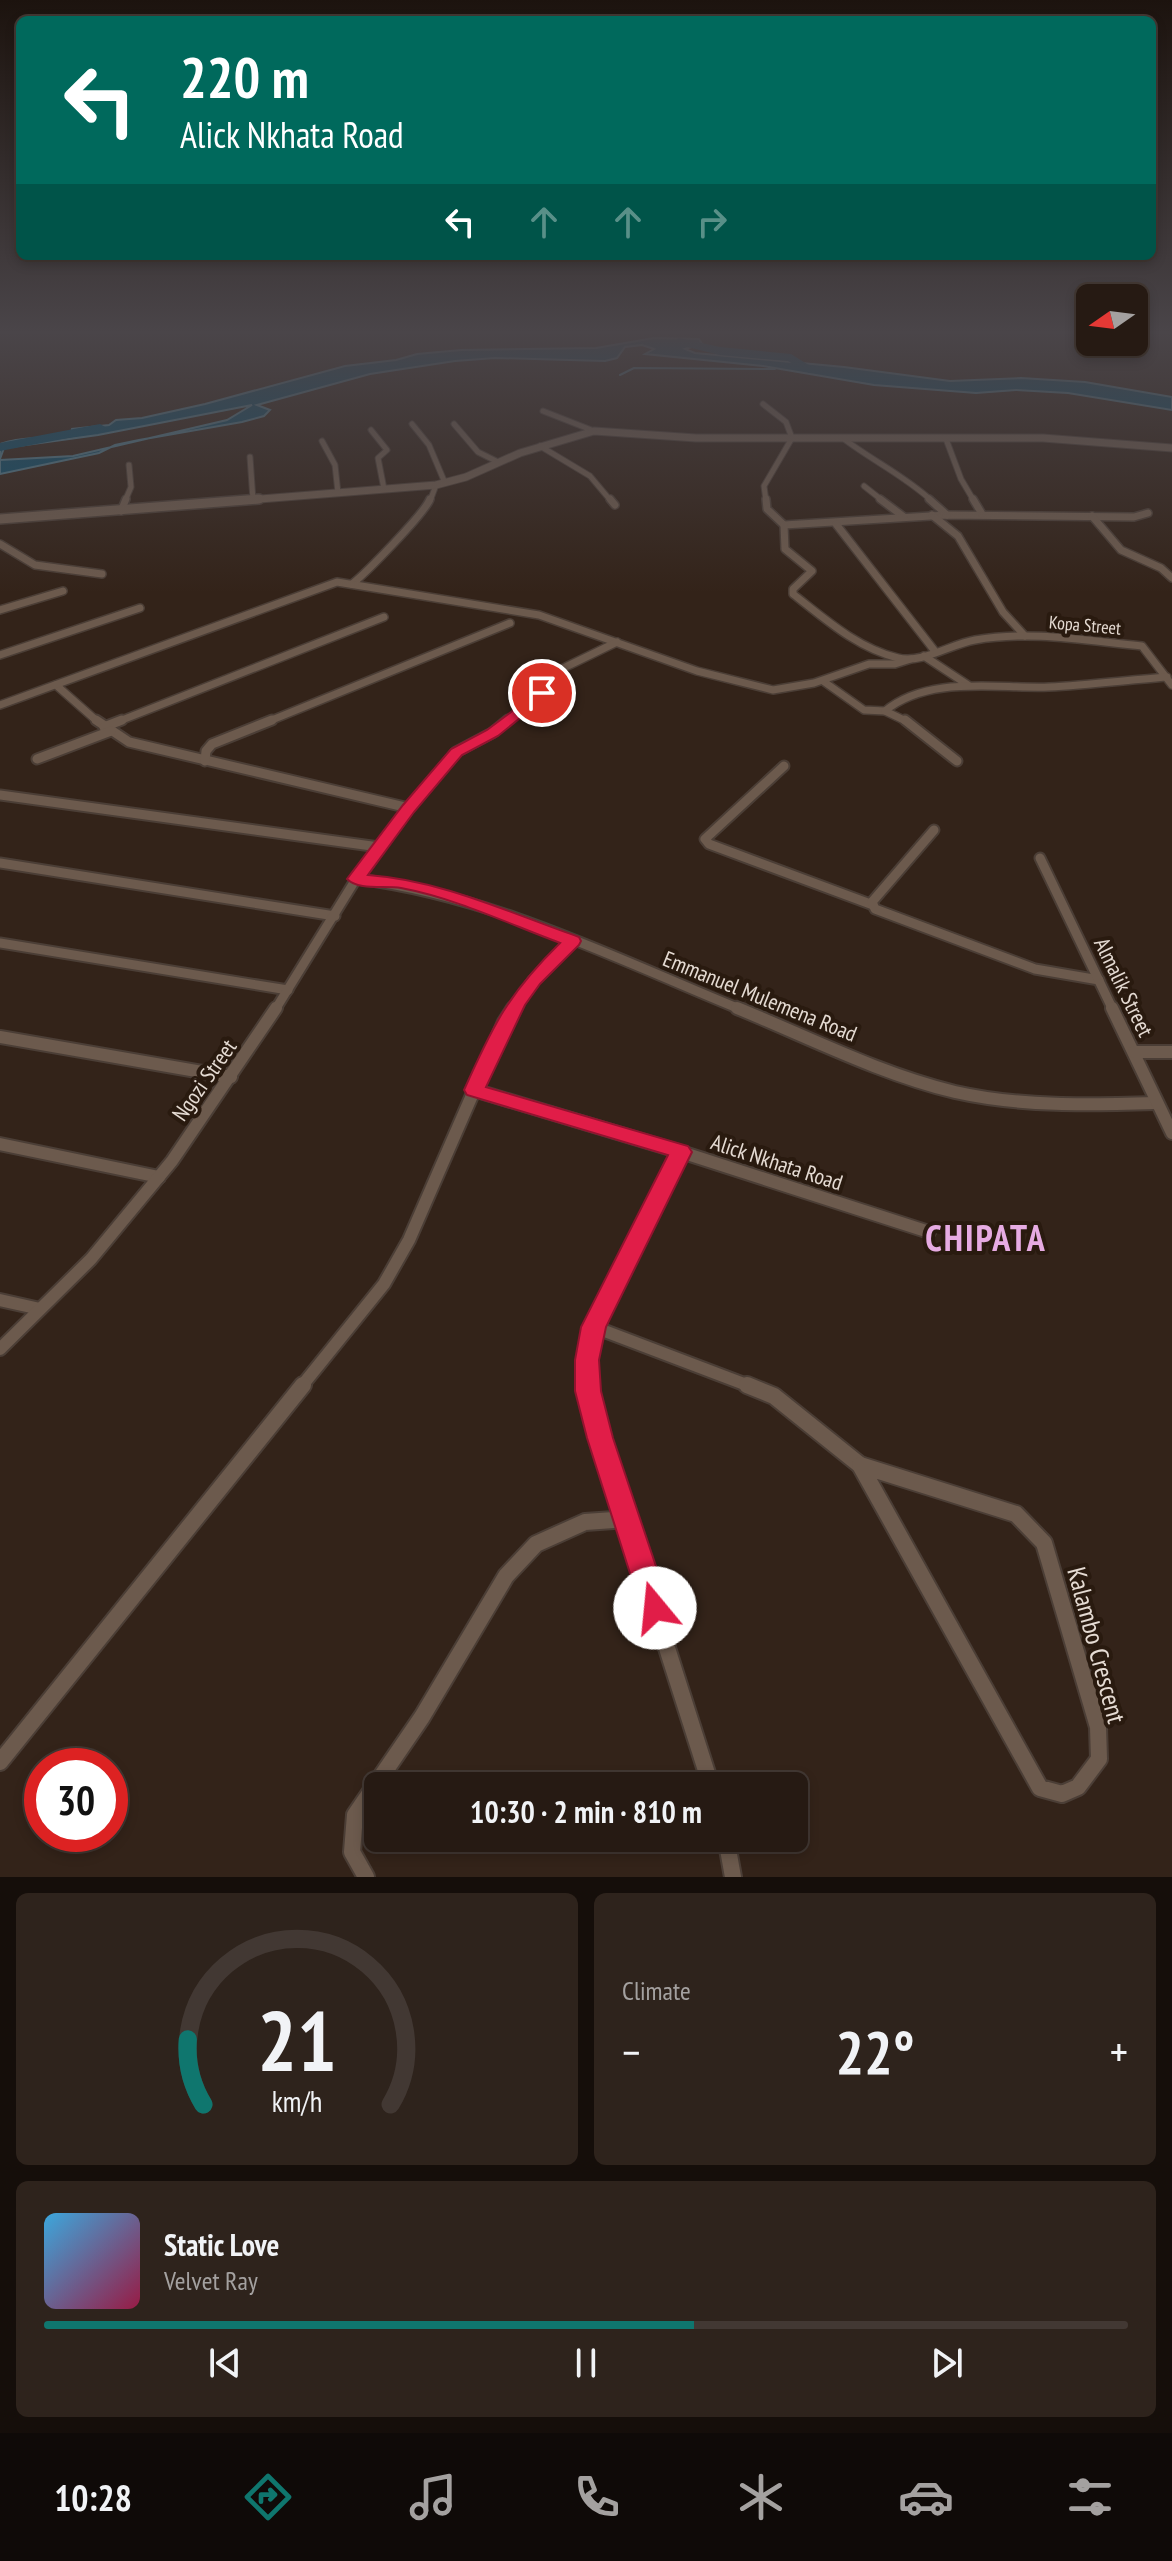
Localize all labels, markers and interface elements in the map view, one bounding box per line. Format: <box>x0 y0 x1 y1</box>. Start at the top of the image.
text: 220 m <box>180 41 309 113</box>
icon: left <box>48 48 152 152</box>
text: Alick Nkhata Road <box>180 111 404 158</box>
icon: left <box>438 200 482 244</box>
icon: ahead <box>522 200 566 244</box>
icon: ahead <box>606 200 650 244</box>
icon: right <box>690 200 734 244</box>
north arrow <box>1076 284 1148 356</box>
map controls <box>1076 284 1148 356</box>
street label: Kopa Street <box>1048 610 1122 640</box>
pin <box>508 659 576 727</box>
icon: arrive <box>520 671 564 715</box>
street label: Almalik Street <box>1088 933 1160 1041</box>
street label: Emmanuel Mulemena Road <box>659 944 861 1048</box>
street label: Ngozi Street <box>166 1034 242 1126</box>
street label: Alick Nkhata Road <box>708 1128 846 1196</box>
district label: CHIPATA <box>925 1214 1047 1261</box>
street label: Kalambo Crescent <box>1060 1563 1134 1727</box>
position arrow <box>613 1566 697 1650</box>
speed limit sign: 30 <box>24 1748 128 1852</box>
text: 10:30 · 2 min · 810 m <box>470 1792 702 1831</box>
text: Climate <box>622 1974 691 2007</box>
text: 21 <box>257 1986 337 2094</box>
text: 22° <box>835 2013 915 2091</box>
text: − <box>622 2023 640 2080</box>
text: + <box>1110 2023 1128 2080</box>
text: km/h <box>272 2083 322 2120</box>
text: Static Love <box>164 2225 279 2264</box>
text: Velvet Ray <box>164 2264 258 2297</box>
icon: previous <box>203 2341 247 2385</box>
icon: pause <box>564 2341 608 2385</box>
icon: next <box>925 2341 969 2385</box>
icon: directions <box>240 2469 296 2525</box>
icon: music <box>405 2469 461 2525</box>
icon: phone <box>569 2469 625 2525</box>
icon: climate <box>733 2469 789 2525</box>
icon: car <box>898 2469 954 2525</box>
icon: filters <box>1062 2469 1118 2525</box>
text: 10:28 <box>54 2474 132 2521</box>

